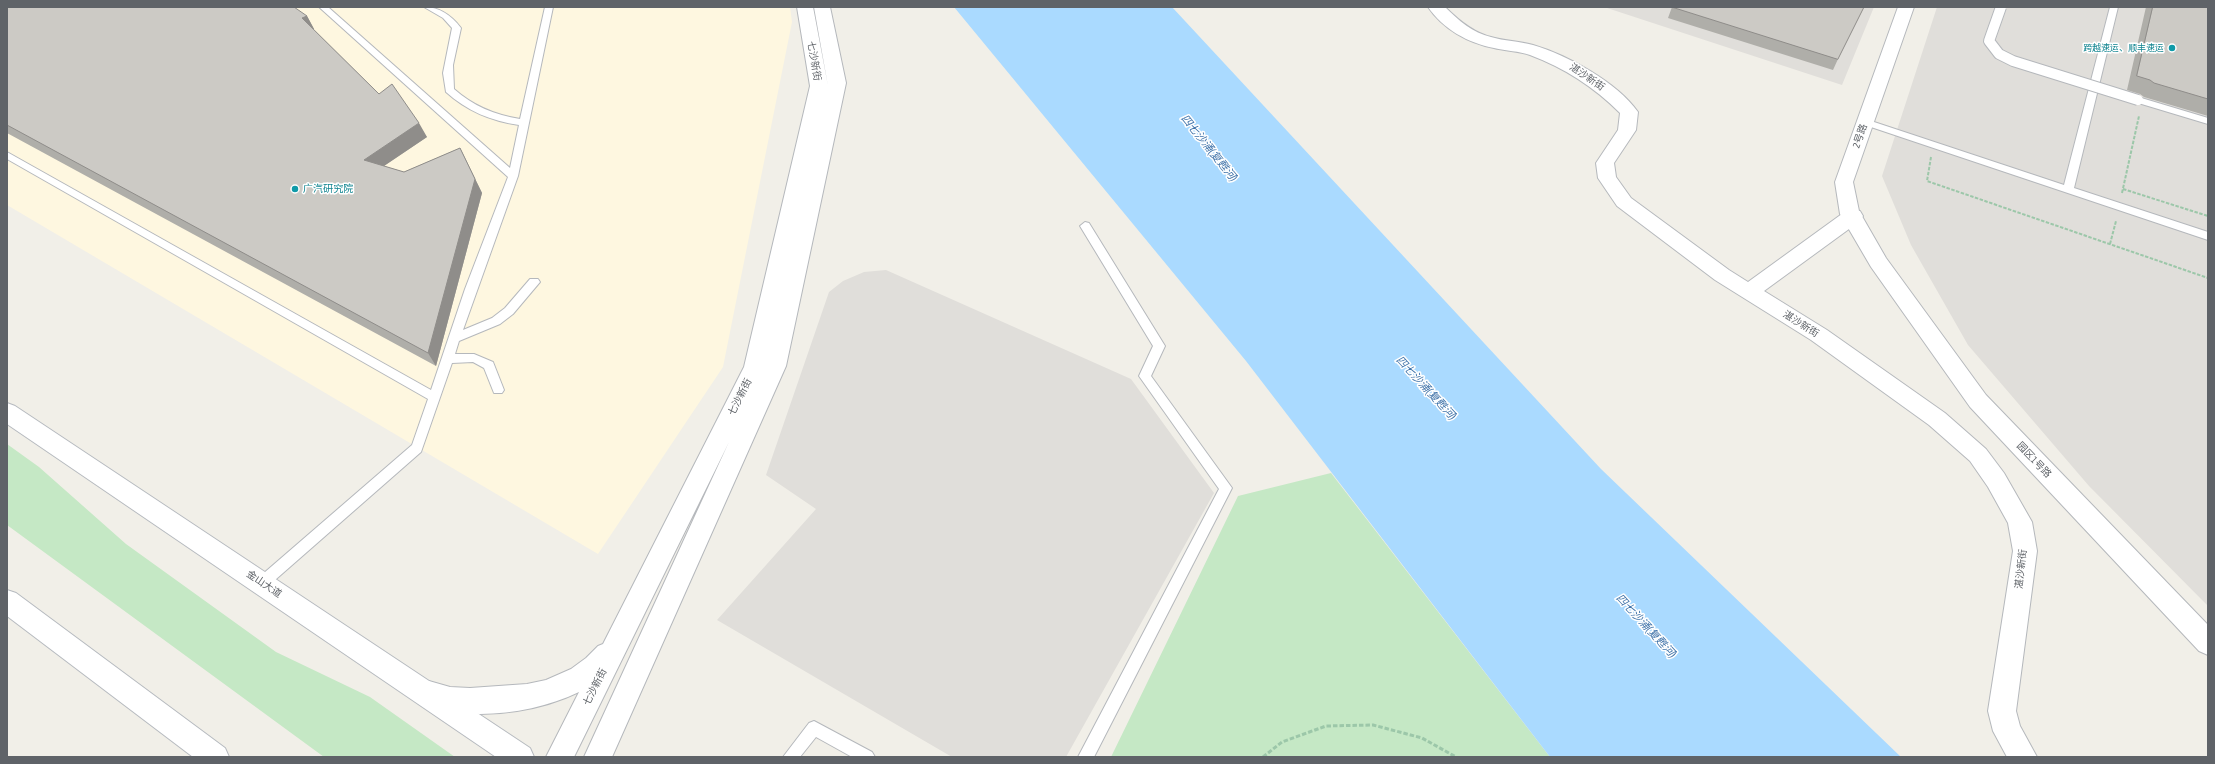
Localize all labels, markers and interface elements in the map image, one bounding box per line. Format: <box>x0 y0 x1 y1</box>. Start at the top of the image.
street label: 七沙新街 <box>805 40 823 82</box>
place label: 跨越速运、顺丰速运 <box>2083 43 2164 53</box>
marker: 跨越速运、顺丰速运 <box>2167 43 2177 53</box>
street label: 湛沙新街 <box>1567 61 1607 93</box>
water label: 四七沙涌(复甦河) <box>1178 112 1240 184</box>
street label: 2号路 <box>1850 122 1870 150</box>
place label: 广汽研究院 <box>303 183 353 195</box>
marker: 广汽研究院 <box>290 184 300 194</box>
street label: 湛沙新街 <box>1781 308 1821 340</box>
water label: 四七沙涌(复甦河) <box>1393 353 1459 423</box>
street label: 七沙新街 <box>726 376 754 418</box>
street label: 园区1号路 <box>2014 440 2054 480</box>
street label: 湛沙新街 <box>2013 548 2029 590</box>
street label: 金山大道 <box>244 568 284 600</box>
water label: 四七沙涌(复甦河) <box>1613 591 1679 661</box>
street label: 七沙新街 <box>581 666 609 708</box>

